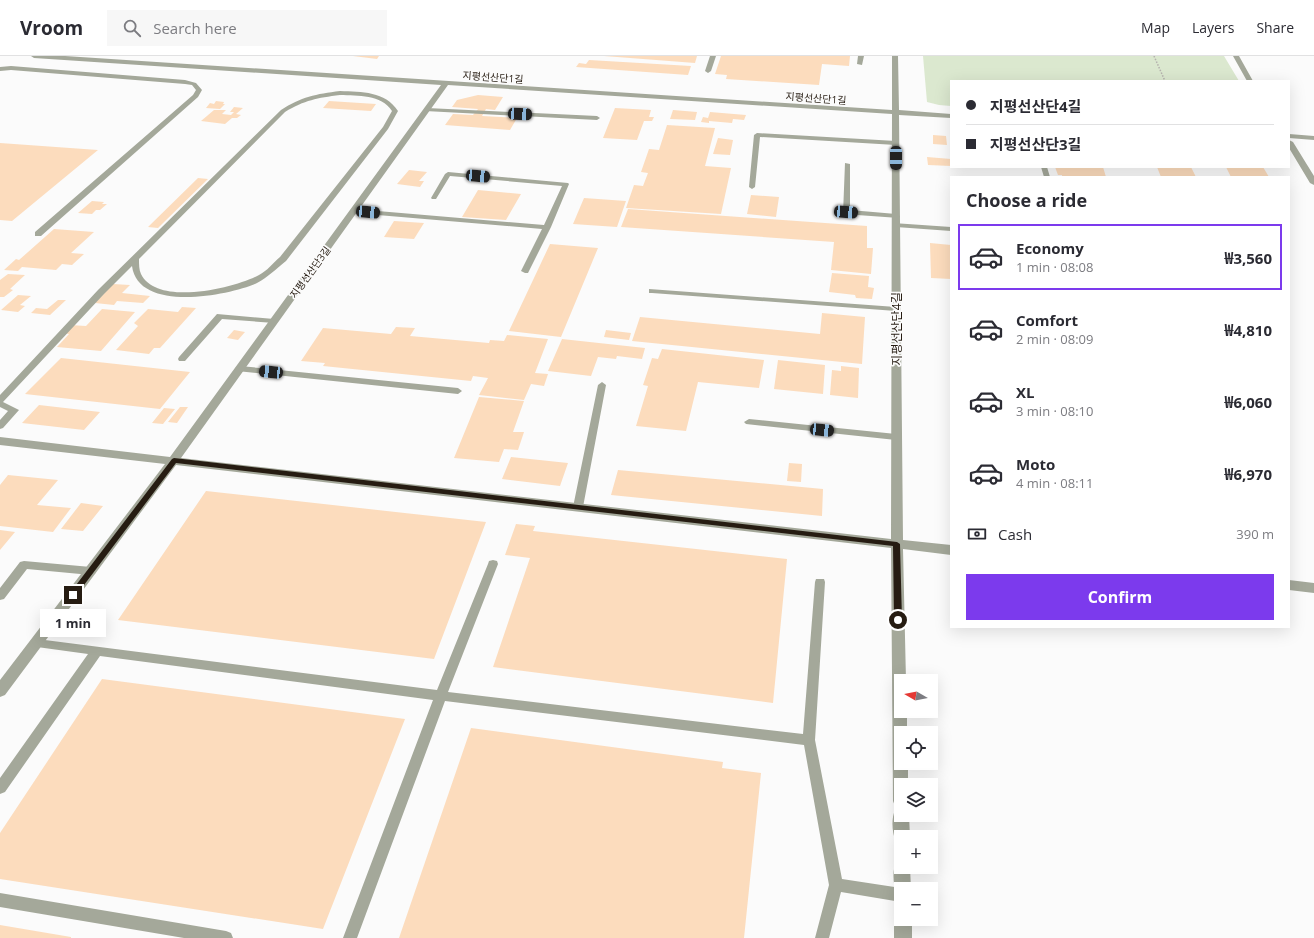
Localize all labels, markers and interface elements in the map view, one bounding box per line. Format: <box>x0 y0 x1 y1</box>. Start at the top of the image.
search box <box>107 10 387 46</box>
text: Vroom <box>20 15 83 41</box>
icon: search <box>121 17 143 39</box>
text: Search here <box>153 18 237 38</box>
text: Map <box>1141 18 1170 37</box>
text: Layers <box>1192 18 1234 37</box>
text: Share <box>1256 18 1294 37</box>
street label: 지평선산단1길 <box>462 68 524 86</box>
street label: 지평선산단1길 <box>785 89 847 107</box>
text: 지평선산단4길 <box>990 96 1081 116</box>
car <box>508 107 532 121</box>
text: 지평선산단3길 <box>990 134 1081 154</box>
car <box>890 146 902 170</box>
car <box>466 169 490 183</box>
text: Choose a ride <box>966 188 1087 212</box>
car <box>356 205 380 219</box>
car <box>834 205 858 219</box>
text: Economy <box>1016 238 1084 258</box>
icon: car <box>968 239 1004 275</box>
street label: 지평선산단3길 <box>286 243 334 301</box>
text: ₩3,560 <box>1225 248 1272 268</box>
text: 1 min · 08:08 <box>1016 258 1093 276</box>
street label: 지평선산단4길 <box>888 292 905 366</box>
text: Comfort <box>1016 310 1078 330</box>
icon: car <box>968 311 1004 347</box>
text: ₩4,810 <box>1225 320 1272 340</box>
text: 2 min · 08:09 <box>1016 330 1093 348</box>
car <box>258 365 284 379</box>
text: XL <box>1016 382 1034 402</box>
icon: car <box>968 383 1004 419</box>
text: ₩6,060 <box>1225 392 1272 412</box>
text: 3 min · 08:10 <box>1016 402 1093 420</box>
car <box>809 423 835 437</box>
text: Moto <box>1016 454 1055 474</box>
icon: car <box>968 455 1004 491</box>
text: ₩6,970 <box>1225 464 1272 484</box>
text: 4 min · 08:11 <box>1016 474 1093 492</box>
icon: cash <box>966 523 988 545</box>
text: Cash <box>998 524 1032 544</box>
text: 390 m <box>1236 525 1274 543</box>
button: Confirm <box>966 574 1274 620</box>
route end <box>64 586 82 604</box>
callout: 1 min <box>40 609 106 637</box>
route start <box>889 611 907 629</box>
text: 1 min <box>55 614 91 632</box>
north arrow <box>894 674 938 718</box>
map controls <box>894 674 938 926</box>
button: locate <box>894 726 938 770</box>
button: layers <box>894 778 938 822</box>
button: + <box>894 830 938 874</box>
button: − <box>894 882 938 926</box>

